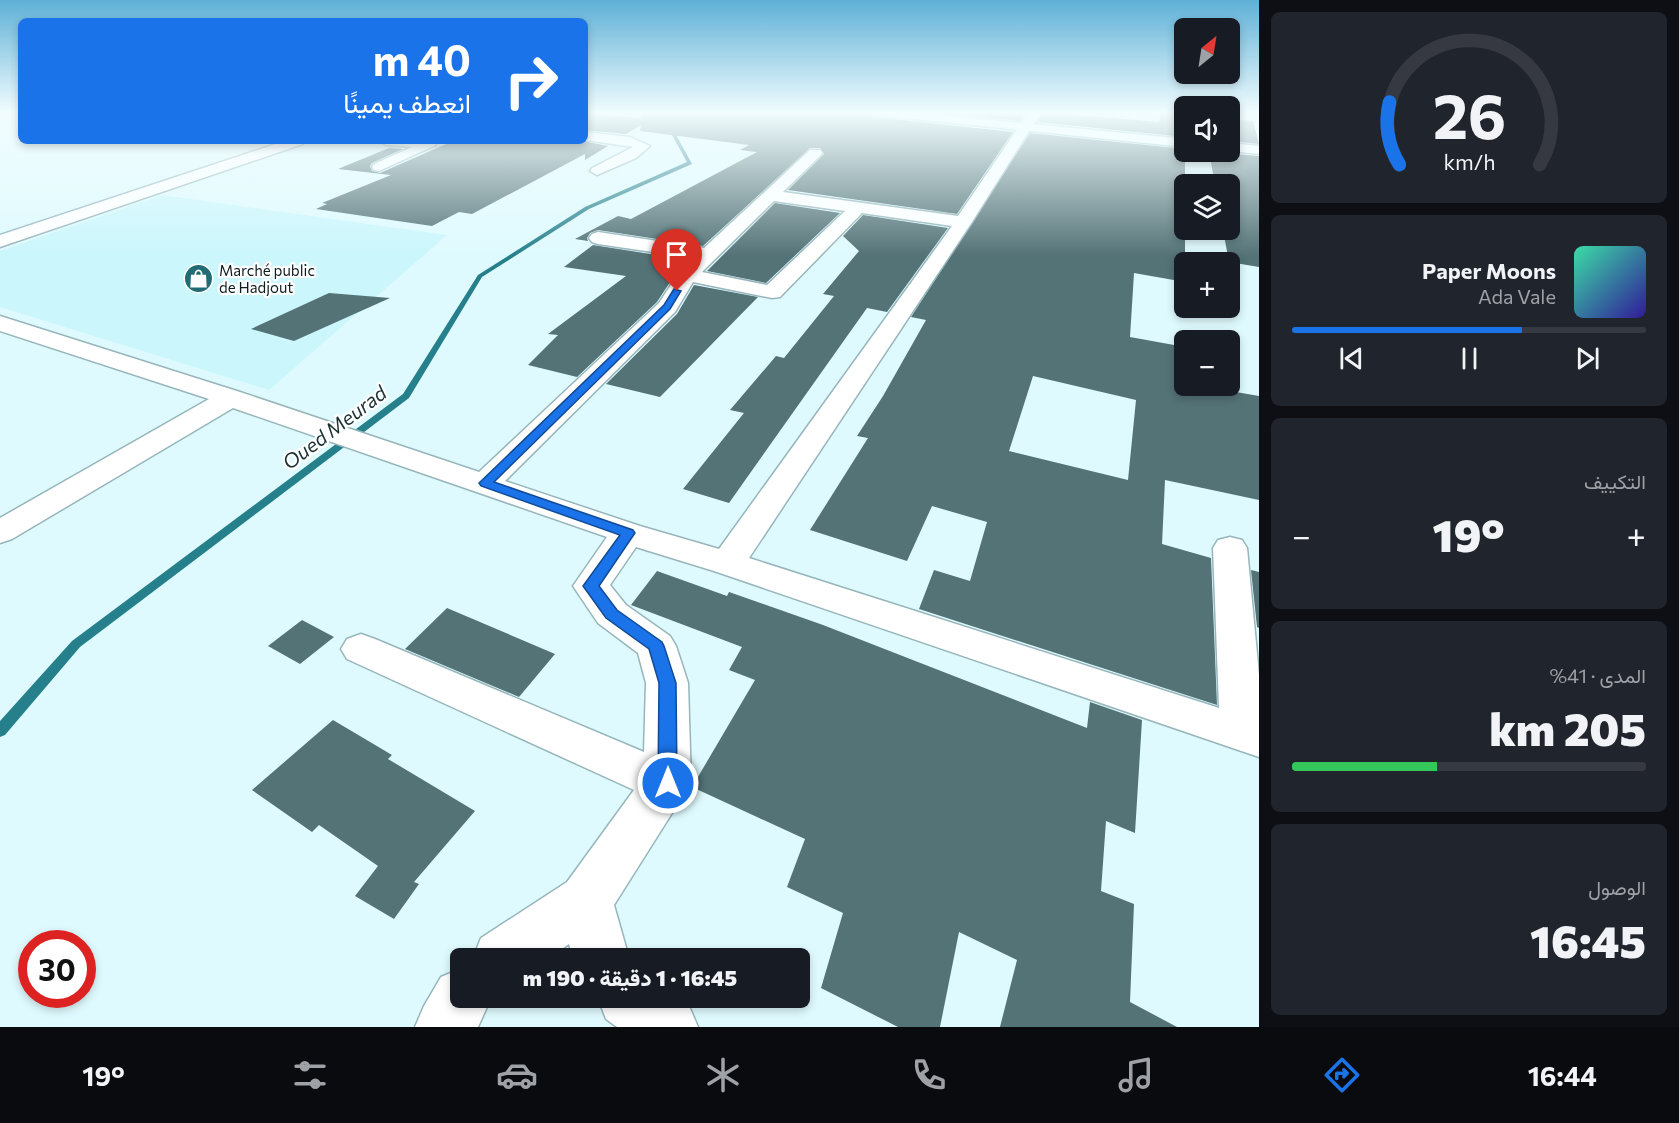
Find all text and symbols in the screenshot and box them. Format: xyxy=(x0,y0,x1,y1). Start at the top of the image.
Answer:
north arrow xyxy=(1174,18,1240,84)
map controls xyxy=(1174,18,1240,396)
text: 40 m xyxy=(373,33,471,85)
icon: right xyxy=(492,42,570,120)
text: 26 xyxy=(1432,76,1506,152)
text: انعطف يمينًا xyxy=(343,86,471,119)
button: sound xyxy=(1174,96,1240,162)
text: km/h xyxy=(1443,148,1495,174)
button: layers xyxy=(1174,174,1240,240)
pin xyxy=(651,229,702,291)
icon: arrive xyxy=(660,238,693,271)
button: + xyxy=(1174,252,1240,318)
text: Paper Moons xyxy=(1422,257,1556,284)
place label: Marché public de Hadjout xyxy=(219,261,315,296)
shop icon: Marché public de Hadjout xyxy=(182,263,214,295)
text: Ada Vale xyxy=(1478,284,1556,308)
button: − xyxy=(1174,330,1240,396)
icon: previous xyxy=(1335,342,1368,375)
icon: pause xyxy=(1453,342,1486,375)
icon: next xyxy=(1571,342,1604,375)
water label: Oued Meurad xyxy=(277,379,392,474)
text: التكييف xyxy=(1584,469,1646,493)
text: 19° xyxy=(1433,506,1505,561)
text: − xyxy=(1292,514,1311,555)
text: + xyxy=(1627,514,1646,555)
text: المدى · 41% xyxy=(1549,663,1646,687)
text: 205 km xyxy=(1489,700,1646,755)
position arrow xyxy=(636,751,700,815)
text: الوصول xyxy=(1588,875,1646,899)
text: 16:45 xyxy=(1530,912,1646,967)
speed limit sign: 30 xyxy=(18,930,96,1008)
text: 16:45 · 1 دقيقة · 190 m xyxy=(523,964,737,991)
icon: filters xyxy=(289,1054,331,1096)
icon: car xyxy=(496,1054,538,1096)
icon: climate xyxy=(702,1054,744,1096)
icon: phone xyxy=(908,1054,950,1096)
icon: music xyxy=(1115,1054,1157,1096)
icon: directions xyxy=(1321,1054,1363,1096)
text: 19° xyxy=(82,1059,125,1092)
text: 16:44 xyxy=(1528,1059,1597,1092)

